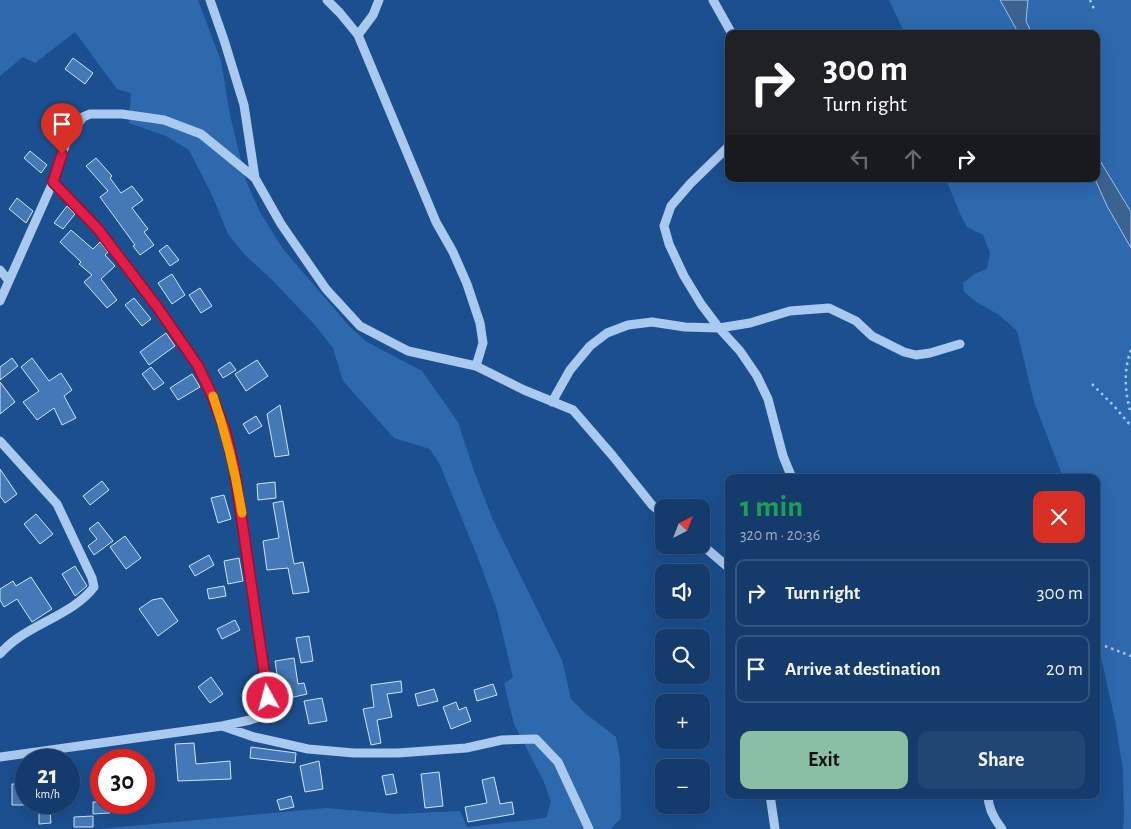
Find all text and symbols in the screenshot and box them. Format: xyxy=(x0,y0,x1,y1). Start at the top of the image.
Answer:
icon: right xyxy=(740,50,805,115)
text: 300 m xyxy=(823,52,908,87)
text: Turn right xyxy=(823,93,907,115)
pin xyxy=(41,103,83,154)
icon: arrive xyxy=(48,110,76,138)
icon: left xyxy=(846,145,874,173)
icon: ahead xyxy=(899,145,927,173)
icon: right xyxy=(952,145,980,173)
button: close xyxy=(1033,491,1085,543)
text: 1 min xyxy=(740,492,803,522)
north arrow xyxy=(655,499,710,554)
map controls xyxy=(655,499,710,814)
text: 320 m · 20:36 xyxy=(740,527,820,543)
button: sound xyxy=(655,564,710,619)
icon: right xyxy=(742,579,770,607)
text: Turn right xyxy=(785,584,860,603)
text: 300 m xyxy=(1037,584,1083,603)
button: search xyxy=(655,629,710,684)
icon: arrive xyxy=(742,655,770,683)
text: Arrive at destination xyxy=(785,660,941,679)
text: 20 m xyxy=(1046,660,1083,679)
position arrow xyxy=(241,671,293,723)
button: + xyxy=(655,694,710,749)
button: Exit xyxy=(740,731,908,789)
button: Share xyxy=(918,731,1085,789)
speed limit sign: 30 xyxy=(90,749,155,814)
button: − xyxy=(655,759,710,814)
text: 21 xyxy=(37,763,58,788)
text: km/h xyxy=(35,788,60,800)

